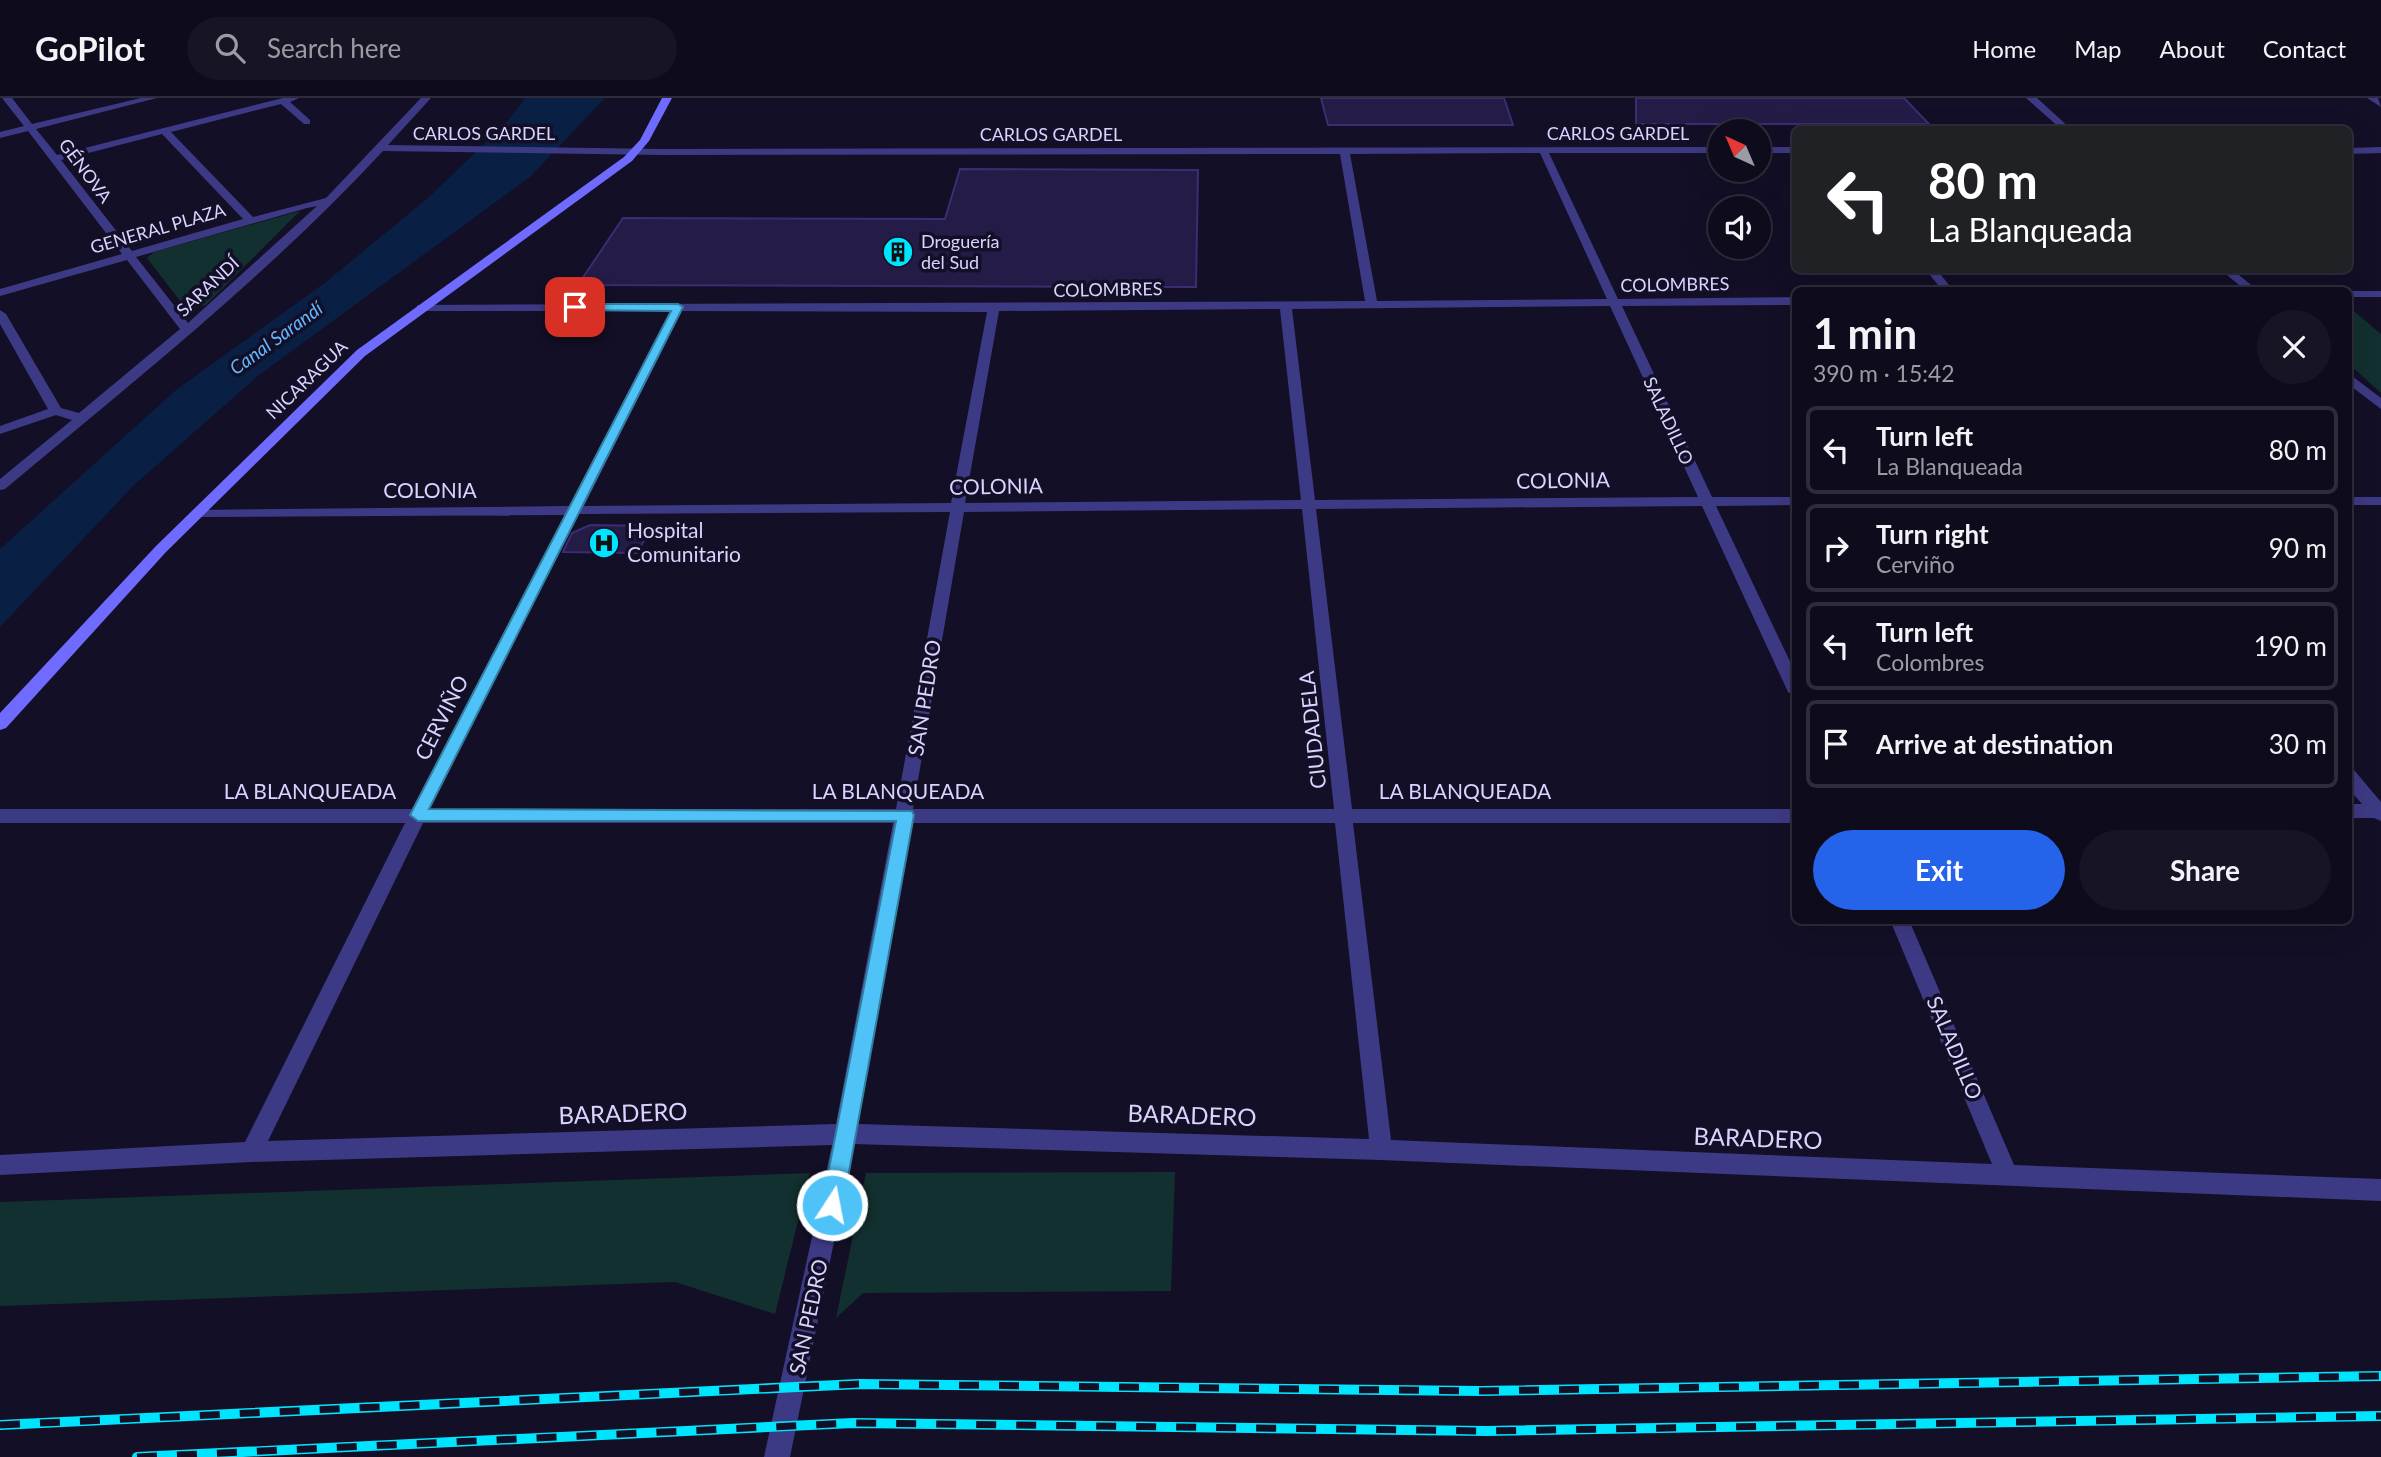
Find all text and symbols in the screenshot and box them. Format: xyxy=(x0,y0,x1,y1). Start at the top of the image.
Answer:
search box xyxy=(187,17,677,80)
text: GoPilot xyxy=(35,28,145,68)
icon: search xyxy=(211,29,249,67)
text: Search here xyxy=(267,32,401,64)
text: Home xyxy=(1972,34,2036,63)
text: Map xyxy=(2074,34,2122,63)
text: About xyxy=(2160,34,2225,63)
text: Contact xyxy=(2263,34,2346,63)
north arrow xyxy=(1708,119,1771,182)
map controls xyxy=(1708,119,1771,259)
street label: CARLOS GARDEL xyxy=(413,122,555,144)
street label: CARLOS GARDEL xyxy=(1547,122,1689,144)
street label: CARLOS GARDEL xyxy=(980,123,1122,145)
street label: GÉNOVA xyxy=(55,134,118,208)
text: 80 m xyxy=(1928,151,2038,209)
icon: left xyxy=(1813,154,1904,245)
button: sound xyxy=(1708,196,1771,259)
street label: GENERAL PLAZA xyxy=(88,198,229,258)
text: La Blanqueada xyxy=(1928,210,2133,249)
place label: Droguería del Sud xyxy=(921,230,1000,273)
building icon: Droguería del Sud xyxy=(881,235,915,269)
street label: SARANDÍ xyxy=(171,251,244,321)
street label: COLOMBRES xyxy=(1620,272,1730,296)
pin xyxy=(545,277,605,337)
street label: COLOMBRES xyxy=(1053,277,1163,301)
icon: arrive xyxy=(556,288,594,326)
water label: Canal Sarandí xyxy=(225,295,328,379)
text: 1 min xyxy=(1813,308,1917,358)
button: close xyxy=(2257,310,2331,384)
street label: NICARAGUA xyxy=(261,335,352,423)
text: 390 m · 15:42 xyxy=(1813,359,1955,387)
street label: SALADILLO xyxy=(1639,373,1699,468)
text: Turn left xyxy=(1876,420,1973,452)
icon: left xyxy=(1817,431,1855,469)
text: 80 m xyxy=(2269,434,2327,466)
text: La Blanqueada xyxy=(1876,452,2023,480)
street label: COLONIA xyxy=(1516,466,1611,493)
street label: COLONIA xyxy=(949,472,1044,499)
street label: COLONIA xyxy=(383,477,478,502)
place label: Hospital Comunitario xyxy=(627,517,741,566)
text: Turn right xyxy=(1876,518,1989,550)
hospital icon: Hospital Comunitario xyxy=(587,526,621,560)
icon: right xyxy=(1817,529,1855,567)
text: 90 m xyxy=(2269,532,2327,564)
text: Cerviño xyxy=(1876,550,1955,578)
text: Turn left xyxy=(1876,616,1973,648)
icon: left xyxy=(1817,627,1855,665)
text: 190 m xyxy=(2254,630,2327,662)
street label: SAN PEDRO xyxy=(902,638,945,758)
text: Colombres xyxy=(1876,648,1984,676)
street label: CIUDADELA xyxy=(1293,669,1330,790)
street label: CERVIÑO xyxy=(409,671,473,764)
icon: arrive xyxy=(1817,725,1855,763)
text: Arrive at destination xyxy=(1876,728,2113,760)
text: 30 m xyxy=(2269,728,2327,760)
street label: LA BLANQUEADA xyxy=(224,778,397,803)
street label: LA BLANQUEADA xyxy=(812,778,985,803)
street label: LA BLANQUEADA xyxy=(1379,778,1552,803)
button: Exit xyxy=(1813,830,2065,910)
button: Share xyxy=(2079,830,2331,910)
street label: SALADILLO xyxy=(1922,992,1988,1103)
street label: BARADERO xyxy=(558,1096,688,1129)
street label: BARADERO xyxy=(1127,1098,1257,1131)
street label: BARADERO xyxy=(1693,1121,1823,1154)
position arrow xyxy=(795,1168,869,1242)
street label: SAN PEDRO xyxy=(783,1257,832,1377)

